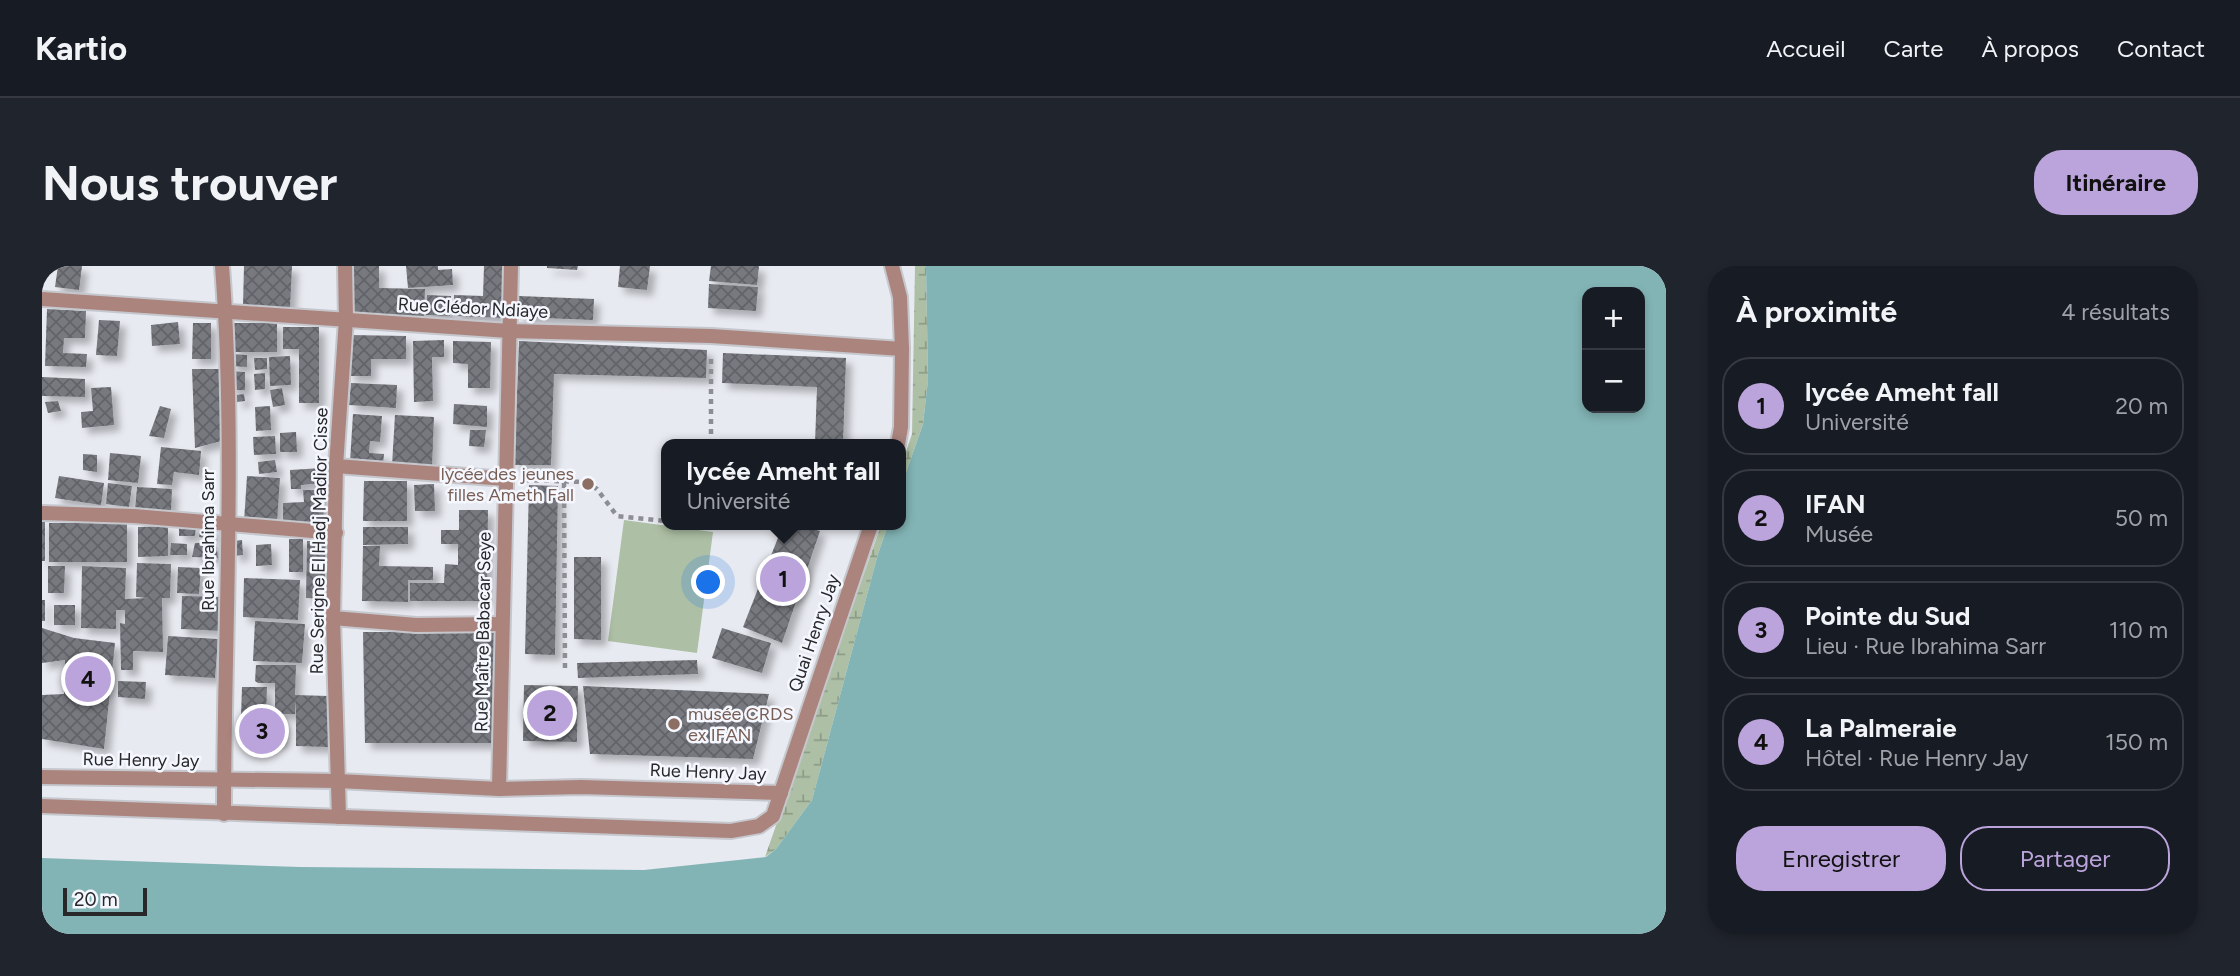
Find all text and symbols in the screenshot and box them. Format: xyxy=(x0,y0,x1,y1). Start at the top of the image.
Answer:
text: Kartio xyxy=(35,29,127,68)
text: Accueil xyxy=(1766,34,1846,63)
text: Carte xyxy=(1884,34,1943,63)
text: À propos xyxy=(1981,34,2079,63)
text: Contact xyxy=(2117,34,2205,63)
button: Itinéraire xyxy=(2034,150,2198,215)
text: Nous trouver xyxy=(42,153,337,212)
map controls xyxy=(1582,287,1645,413)
button: + xyxy=(1582,287,1645,350)
street label: Rue Clédor Ndiaye xyxy=(397,293,549,323)
text: À proximité xyxy=(1736,293,1897,330)
text: 4 résultats xyxy=(2061,298,2170,326)
button: − xyxy=(1582,350,1645,413)
text: lycée Ameht fall xyxy=(1805,376,1999,408)
text: 1 xyxy=(1756,392,1766,420)
text: 20 m xyxy=(2115,392,2168,420)
street label: Rue Serigne El Hadj Madior Cisse xyxy=(306,407,332,675)
text: Université xyxy=(1805,408,1909,436)
popup xyxy=(661,439,906,530)
text: lycée Ameht fall xyxy=(687,455,880,487)
place label: lycée des jeunes filles Ameth Fall xyxy=(441,463,574,506)
street label: Rue Ibrahima Sarr xyxy=(197,469,219,611)
marker: lycée des jeunes filles Ameth Fall xyxy=(580,476,596,492)
text: Université xyxy=(687,487,790,515)
text: IFAN xyxy=(1805,488,1866,520)
text: 2 xyxy=(1754,504,1768,532)
text: 50 m xyxy=(2115,504,2168,532)
text: Musée xyxy=(1805,520,1873,548)
street label: Rue Maître Babacar Seye xyxy=(470,531,496,732)
pin: 1 xyxy=(760,553,806,605)
your location xyxy=(691,565,725,599)
street label: Quai Henry Jay xyxy=(784,571,845,695)
text: Pointe du Sud xyxy=(1805,600,1970,632)
text: 3 xyxy=(1755,616,1767,644)
text: 110 m xyxy=(2109,616,2168,644)
text: Lieu · Rue Ibrahima Sarr xyxy=(1805,632,2046,660)
pin: 4 xyxy=(65,653,111,705)
pin: 2 xyxy=(527,687,573,739)
place label: musée CRDS ex IFAN xyxy=(688,703,794,746)
pin: 3 xyxy=(239,705,285,757)
text: La Palmeraie xyxy=(1805,712,1957,744)
marker: musée CRDS ex IFAN xyxy=(666,716,682,732)
text: 4 xyxy=(1754,728,1768,756)
text: 150 m xyxy=(2105,728,2168,756)
text: Hôtel · Rue Henry Jay xyxy=(1805,744,2028,772)
street label: Rue Henry Jay xyxy=(82,748,200,772)
street label: Rue Henry Jay xyxy=(649,759,767,785)
button: Enregistrer xyxy=(1736,826,1946,891)
button: Partager xyxy=(1960,826,2170,891)
scale bar xyxy=(63,885,147,917)
text: 20 m xyxy=(74,888,118,911)

